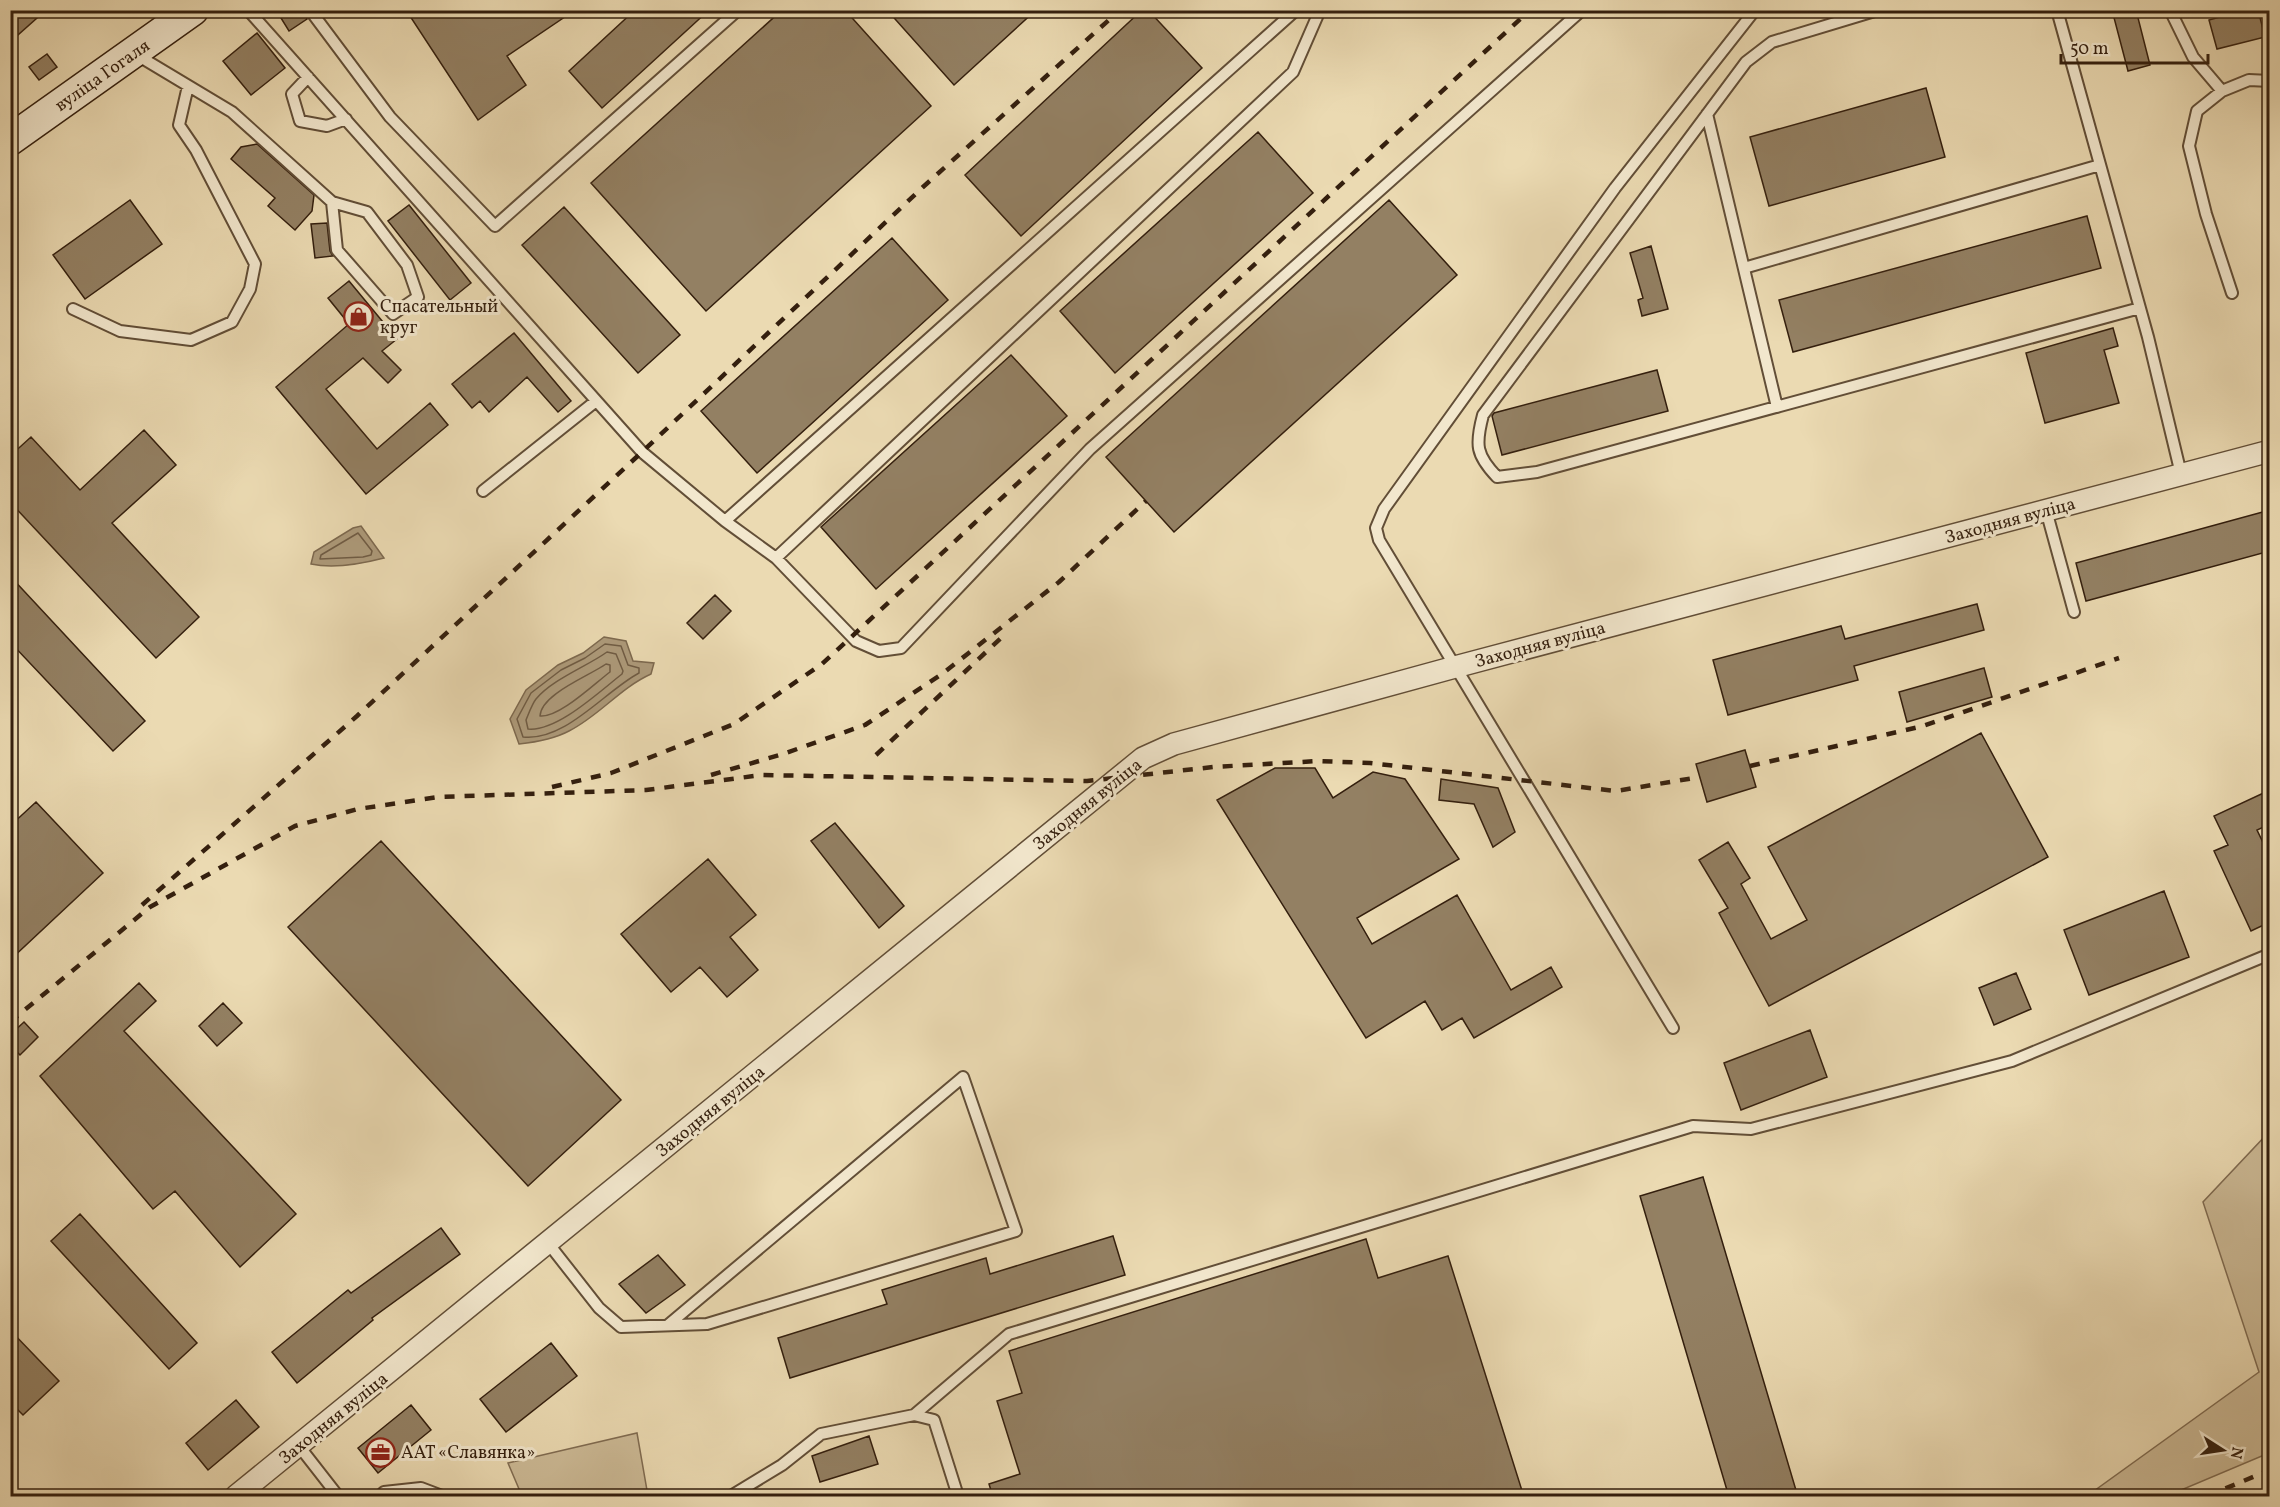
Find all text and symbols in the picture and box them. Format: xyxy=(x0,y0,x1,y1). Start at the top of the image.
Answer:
scale bar xyxy=(2061,27,2208,65)
street label: вуліца Гогаля xyxy=(50,34,156,118)
text: 50 m xyxy=(2070,37,2109,62)
place label: Спасательный круг xyxy=(380,295,498,341)
shop icon: Спасательный круг xyxy=(343,300,375,332)
street label: Заходняя вуліца xyxy=(1942,492,2078,551)
street label: Заходняя вуліца xyxy=(1472,616,1608,675)
street label: Заходняя вуліца xyxy=(1028,753,1148,857)
street label: Заходняя вуліца xyxy=(651,1060,771,1164)
street label: Заходняя вуліца xyxy=(274,1367,394,1471)
north arrow xyxy=(2193,1420,2253,1480)
office icon: ААТ «Славянка» xyxy=(364,1436,396,1468)
place label: ААТ «Славянка» xyxy=(401,1441,535,1466)
text: N xyxy=(2224,1445,2248,1461)

